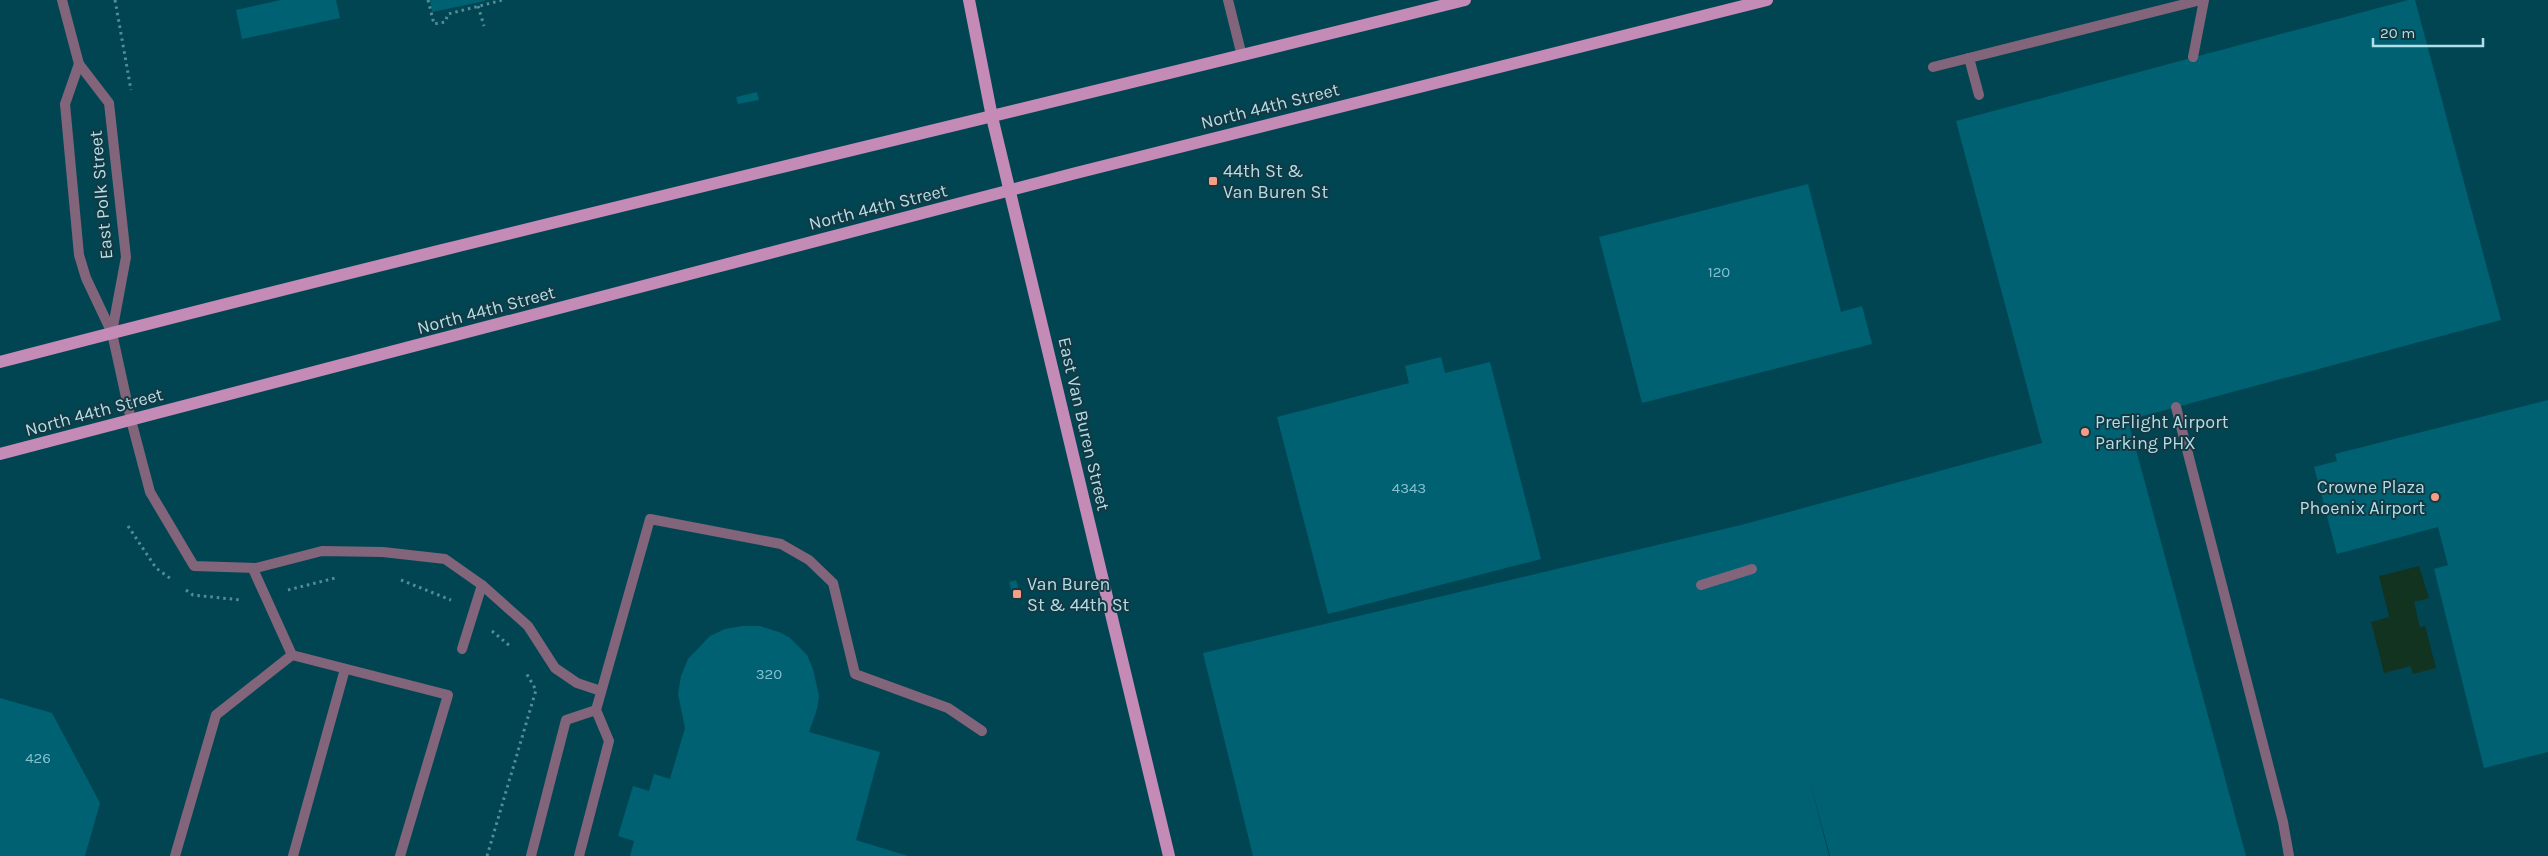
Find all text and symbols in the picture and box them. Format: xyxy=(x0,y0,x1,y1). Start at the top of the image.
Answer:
scale bar xyxy=(2373,15,2483,47)
text: 20 m xyxy=(2380,24,2415,42)
street label: North 44th Street xyxy=(1198,78,1342,134)
street label: East Polk Street xyxy=(84,129,118,260)
place label: 44th St & Van Buren St xyxy=(1223,160,1328,203)
marker: 44th St & Van Buren St xyxy=(1207,175,1219,187)
street label: North 44th Street xyxy=(806,179,950,235)
house number: 120 xyxy=(1708,263,1730,281)
street label: North 44th Street xyxy=(415,281,558,339)
street label: East Van Buren Street xyxy=(1053,335,1115,513)
street label: North 44th Street xyxy=(23,383,166,441)
place label: PreFlight Airport Parking PHX xyxy=(2095,411,2229,454)
marker: PreFlight Airport Parking PHX xyxy=(2079,426,2091,438)
place label: Crowne Plaza Phoenix Airport xyxy=(2300,476,2425,519)
house number: 4343 xyxy=(1392,479,1426,497)
marker: Crowne Plaza Phoenix Airport xyxy=(2429,491,2441,503)
place label: Van Buren St & 44th St xyxy=(1027,573,1130,616)
marker: Van Buren St & 44th St xyxy=(1011,588,1023,600)
house number: 320 xyxy=(756,665,782,683)
house number: 426 xyxy=(25,749,51,767)

